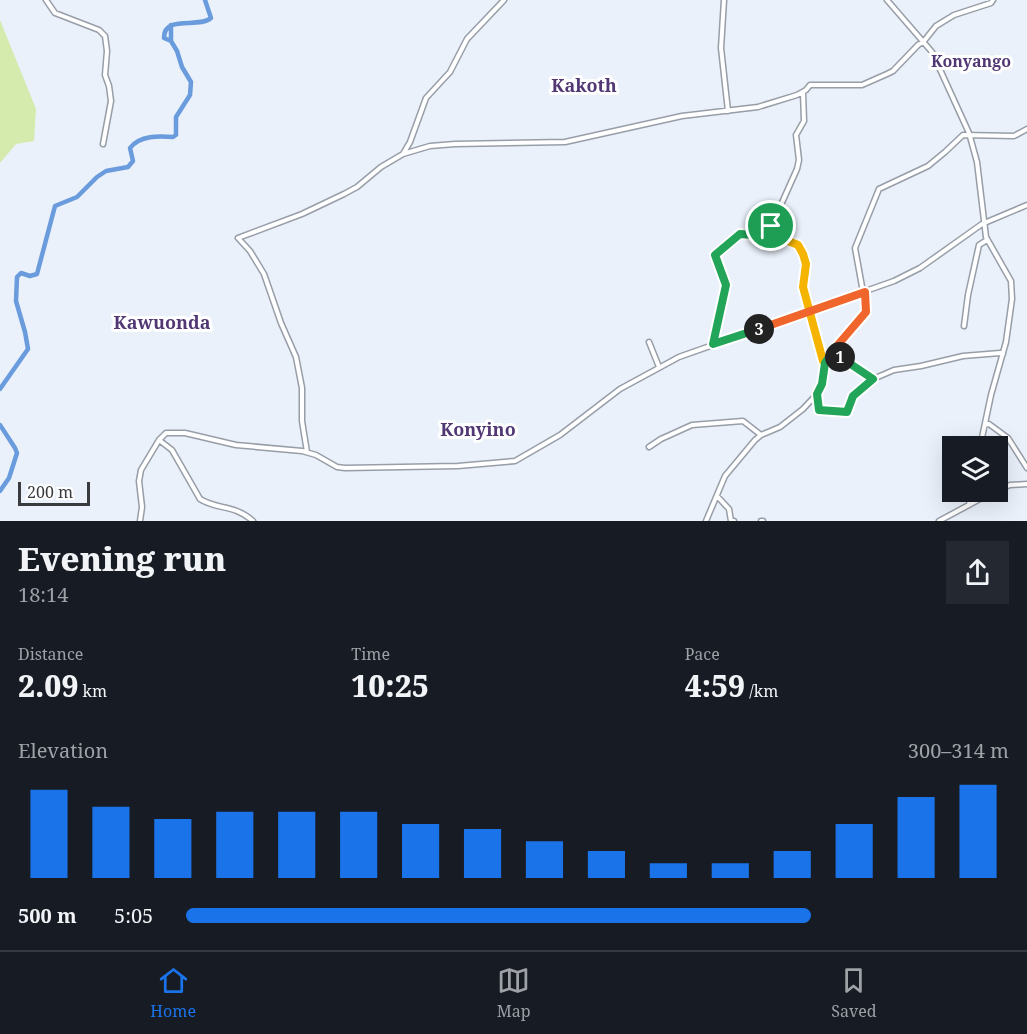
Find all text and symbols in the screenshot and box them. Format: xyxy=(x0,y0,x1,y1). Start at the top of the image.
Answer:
district label: Konyango xyxy=(931,50,1011,72)
district label: Kakoth xyxy=(551,73,617,97)
pin xyxy=(745,200,796,251)
icon: arrive xyxy=(754,209,787,242)
district label: Kawuonda xyxy=(114,310,211,334)
pin: 3 xyxy=(744,314,774,344)
text: 3 xyxy=(754,318,764,340)
pin: 1 xyxy=(825,342,855,372)
text: 1 xyxy=(835,346,845,368)
district label: Konyino xyxy=(440,417,516,441)
map controls xyxy=(942,436,1008,502)
button: layers xyxy=(942,436,1008,502)
scale bar xyxy=(18,479,90,507)
text: 200 m xyxy=(27,481,73,503)
text: Evening run xyxy=(18,536,226,581)
button: share xyxy=(946,541,1009,604)
text: 18:14 xyxy=(18,581,68,608)
text: Distance xyxy=(18,643,83,665)
text: Time xyxy=(351,643,390,665)
text: Pace xyxy=(685,643,720,665)
text: 2.09 xyxy=(18,665,78,706)
text: 10:25 xyxy=(351,665,429,706)
text: 4:59 xyxy=(685,665,745,706)
text: km xyxy=(78,680,107,702)
text: /km xyxy=(745,680,778,702)
text: Elevation xyxy=(18,737,108,764)
text: 300–314 m xyxy=(908,737,1009,764)
text: 500 m xyxy=(18,902,77,929)
text: 5:05 xyxy=(114,902,153,929)
tab: Home xyxy=(150,964,196,1022)
tab: Map xyxy=(497,964,531,1022)
tab: Saved xyxy=(831,964,877,1022)

